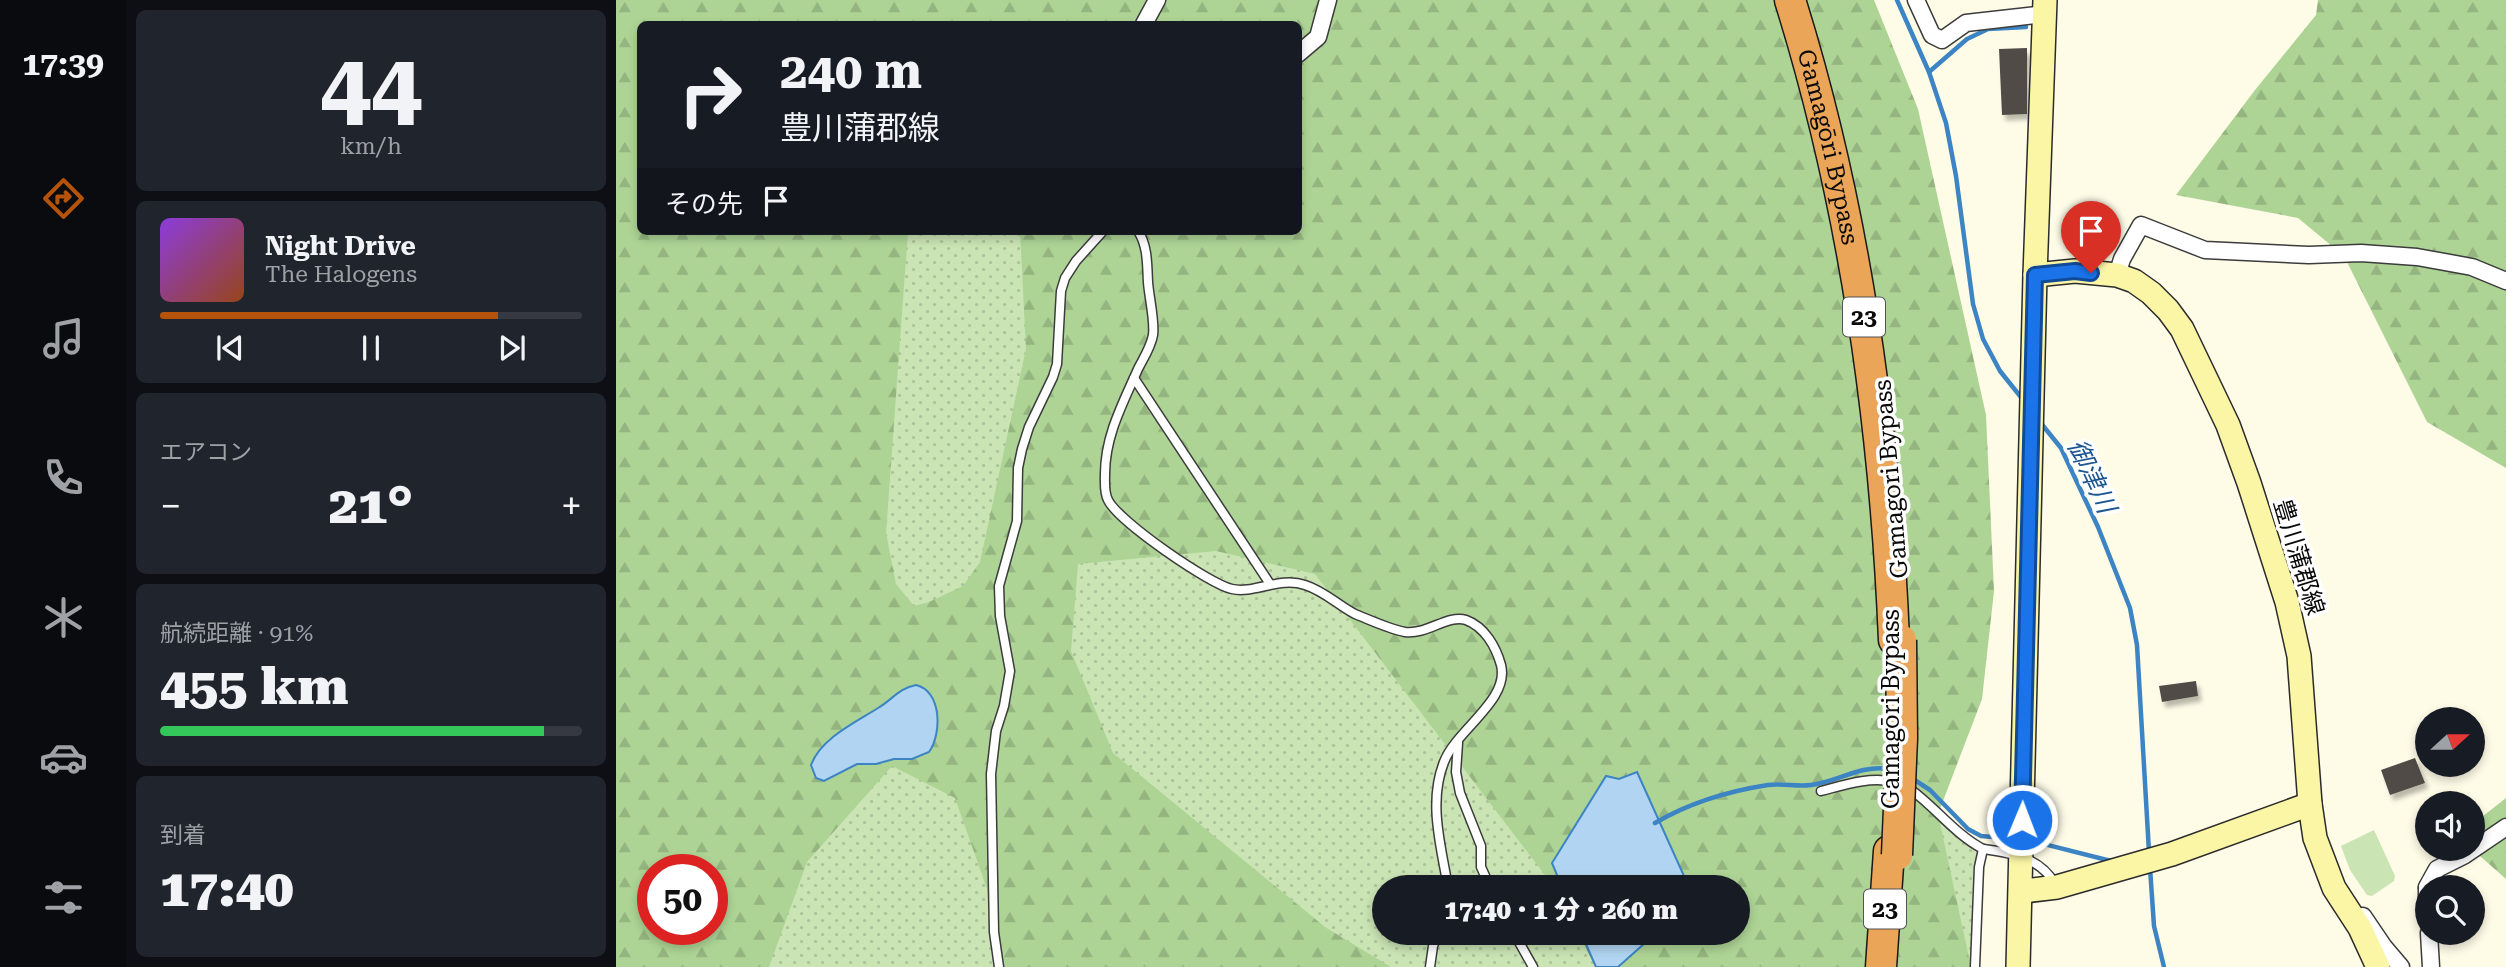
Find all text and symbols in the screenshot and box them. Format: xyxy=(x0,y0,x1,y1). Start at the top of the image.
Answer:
text: 44 xyxy=(320,34,422,140)
text: 240 m xyxy=(780,43,922,100)
text: 17:39 xyxy=(22,45,104,83)
street label: Gamagōri Bypass xyxy=(1791,46,1864,247)
icon: right xyxy=(665,49,756,140)
text: 豊川蒲郡線 xyxy=(780,109,940,147)
text: km/h xyxy=(340,133,402,160)
icon: directions xyxy=(39,174,88,223)
icon: arrive xyxy=(757,182,795,220)
text: その先 xyxy=(665,189,743,219)
pin xyxy=(2061,201,2121,273)
icon: arrive xyxy=(2072,212,2110,250)
text: Night Drive xyxy=(265,231,416,261)
text: The Halogens xyxy=(265,261,417,288)
road number: 23 xyxy=(1843,298,1885,336)
icon: music xyxy=(39,314,88,363)
icon: previous xyxy=(211,329,249,367)
icon: pause xyxy=(352,329,390,367)
icon: next xyxy=(493,329,531,367)
street label: Gamagori Bypass xyxy=(1868,378,1914,580)
water label: 御津川 xyxy=(2062,434,2123,520)
text: エアコン xyxy=(160,439,252,466)
icon: phone xyxy=(39,453,88,502)
text: 21° xyxy=(329,475,413,536)
text: − xyxy=(160,484,181,528)
text: + xyxy=(561,484,582,528)
street label: 豊川蒲郡線 xyxy=(2268,496,2330,618)
icon: climate xyxy=(39,593,88,642)
street label: Gamagōri Bypass xyxy=(1877,609,1905,809)
text: 航続距離 · 91% xyxy=(160,620,313,647)
text: 455 km xyxy=(160,656,348,717)
north arrow xyxy=(2415,707,2485,777)
map controls xyxy=(2415,707,2485,945)
icon: car xyxy=(39,733,88,782)
position arrow xyxy=(1985,783,2059,857)
button: sound xyxy=(2415,791,2485,861)
text: 到着 xyxy=(160,822,206,849)
speed limit sign: 50 xyxy=(637,854,728,945)
text: 17:40 xyxy=(160,858,294,919)
icon: filters xyxy=(39,873,88,922)
button: search xyxy=(2415,875,2485,945)
road number: 23 xyxy=(1864,890,1906,928)
text: 17:40 · 1 分 · 260 m xyxy=(1444,895,1678,925)

